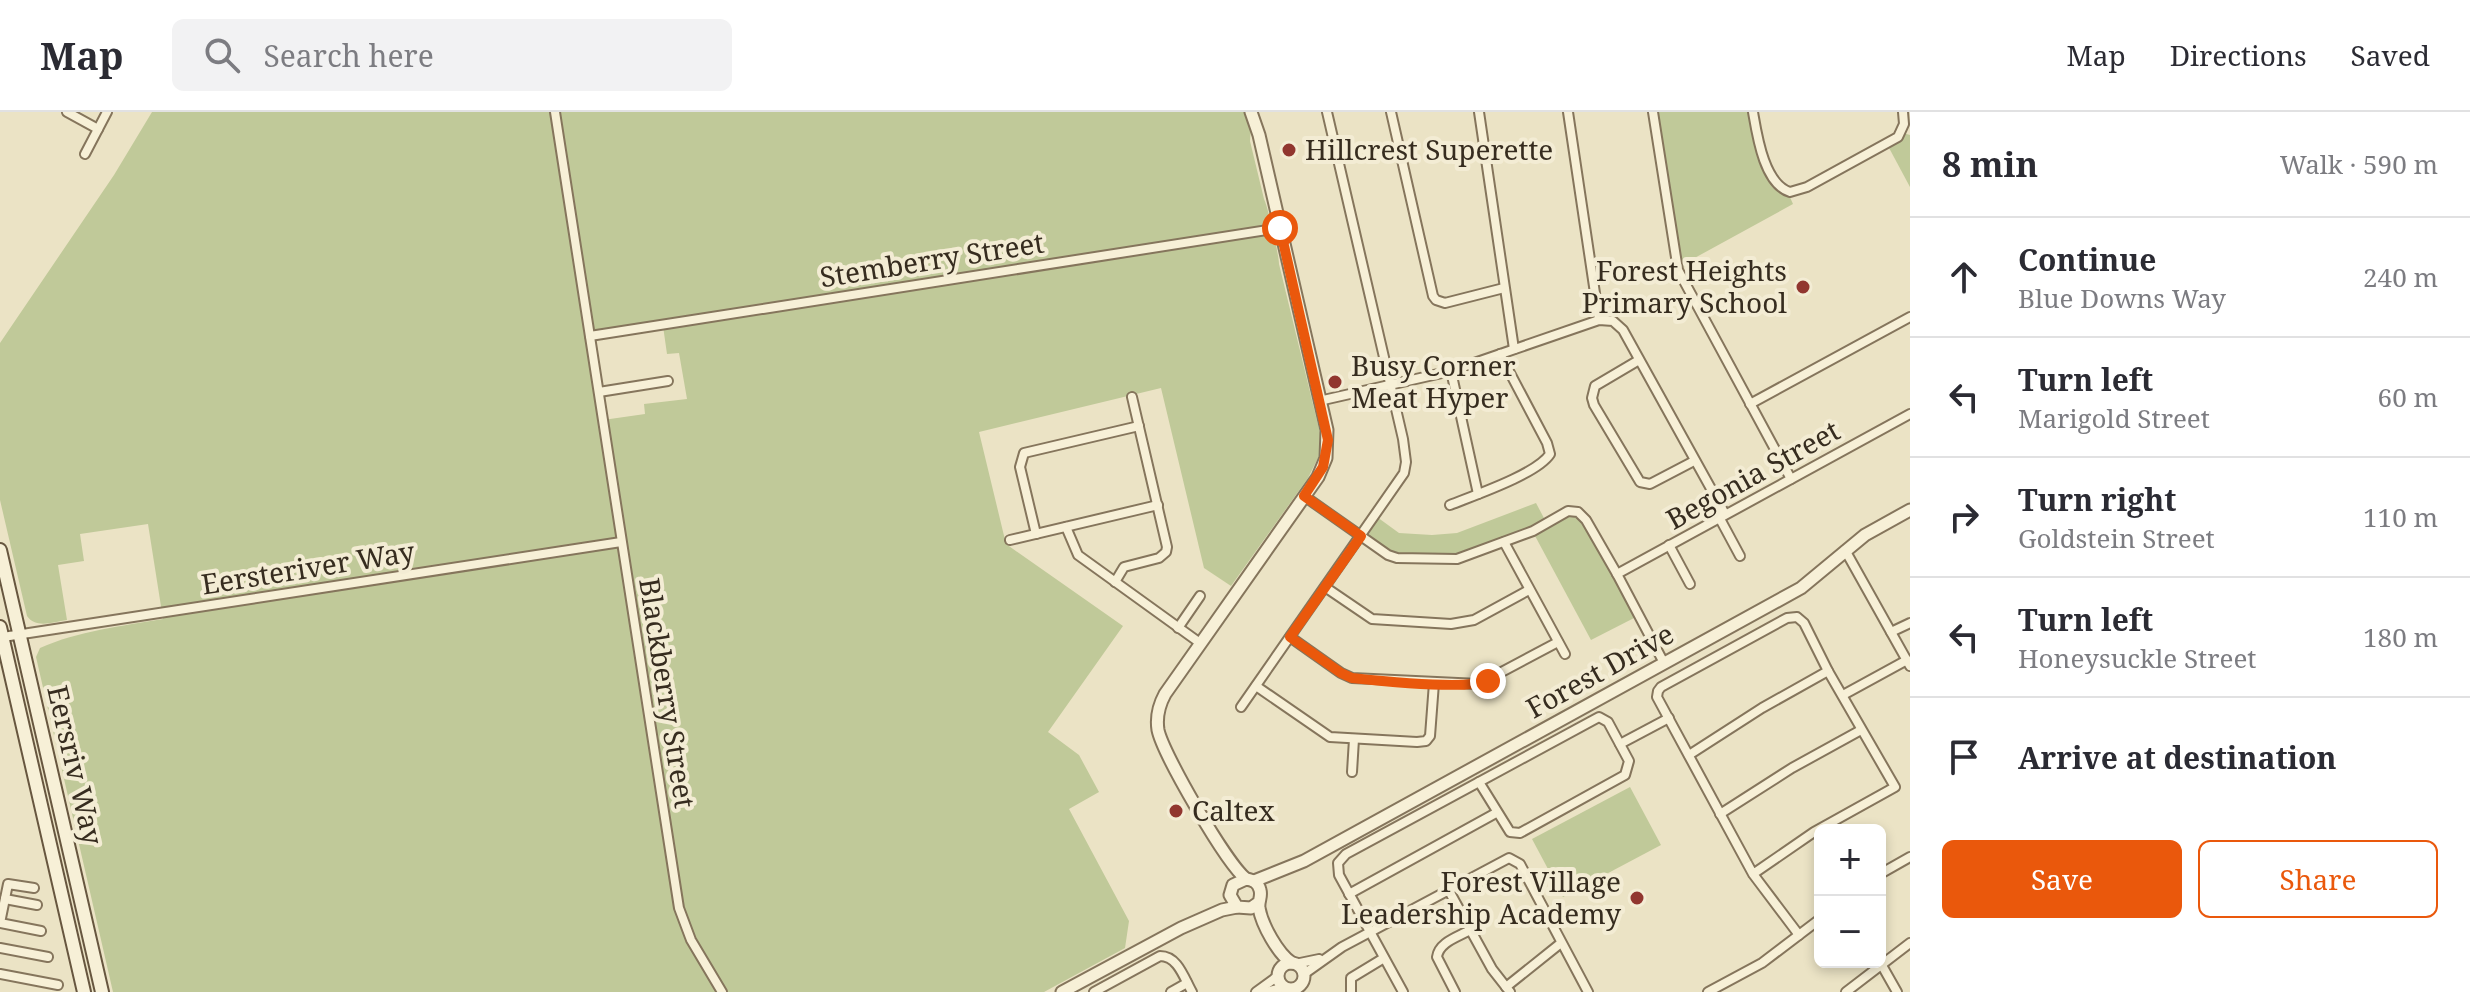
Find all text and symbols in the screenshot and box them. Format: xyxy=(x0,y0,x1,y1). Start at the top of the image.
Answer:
search box xyxy=(172,19,732,91)
text: Map xyxy=(40,29,124,81)
icon: search xyxy=(200,33,244,77)
text: Search here xyxy=(264,35,434,76)
text: Map xyxy=(2066,36,2126,74)
text: Directions xyxy=(2170,36,2307,74)
text: Saved xyxy=(2351,36,2430,74)
place label: Hillcrest Superette xyxy=(1305,130,1553,168)
marker: Hillcrest Superette xyxy=(1280,141,1298,159)
text: 8 min xyxy=(1942,141,2038,187)
text: Walk · 590 m xyxy=(2280,146,2438,182)
route start xyxy=(1262,210,1298,246)
street label: Stemberry Street xyxy=(817,223,1047,295)
text: Continue xyxy=(2018,239,2156,280)
place label: Forest Heights Primary School xyxy=(1582,251,1787,321)
icon: ahead xyxy=(1942,255,1986,299)
text: 240 m xyxy=(2363,259,2438,295)
marker: Forest Heights Primary School xyxy=(1794,278,1812,296)
text: Blue Downs Way xyxy=(2018,280,2226,316)
place label: Busy Corner Meat Hyper xyxy=(1351,346,1516,416)
text: Turn left xyxy=(2018,359,2153,400)
marker: Busy Corner Meat Hyper xyxy=(1326,373,1344,391)
icon: left xyxy=(1942,375,1986,419)
text: 60 m xyxy=(2378,379,2438,415)
text: Marigold Street xyxy=(2018,400,2210,436)
street label: Begonia Street xyxy=(1659,411,1846,537)
text: Turn right xyxy=(2018,479,2176,520)
icon: right xyxy=(1942,495,1986,539)
text: 110 m xyxy=(2363,499,2438,535)
text: Goldstein Street xyxy=(2018,520,2215,556)
street label: Eersteriver Way xyxy=(199,531,417,603)
street label: Blackberry Street xyxy=(631,575,705,811)
text: Turn left xyxy=(2018,599,2153,640)
street label: Forest Drive xyxy=(1519,614,1680,726)
icon: left xyxy=(1942,615,1986,659)
text: 180 m xyxy=(2363,619,2438,655)
text: Honeysuckle Street xyxy=(2018,640,2256,676)
route end xyxy=(1470,663,1506,699)
street label: Eersriv Way xyxy=(39,681,113,848)
icon: arrive xyxy=(1942,735,1986,779)
text: Arrive at destination xyxy=(2018,737,2337,778)
place label: Caltex xyxy=(1192,791,1275,829)
marker: Caltex xyxy=(1167,802,1185,820)
map controls xyxy=(1814,824,1886,968)
button: + xyxy=(1814,824,1886,896)
button: Save xyxy=(1942,840,2182,918)
button: Share xyxy=(2198,840,2438,918)
place label: Forest Village Leadership Academy xyxy=(1341,862,1621,932)
marker: Forest Village Leadership Academy xyxy=(1628,889,1646,907)
button: − xyxy=(1814,896,1886,968)

